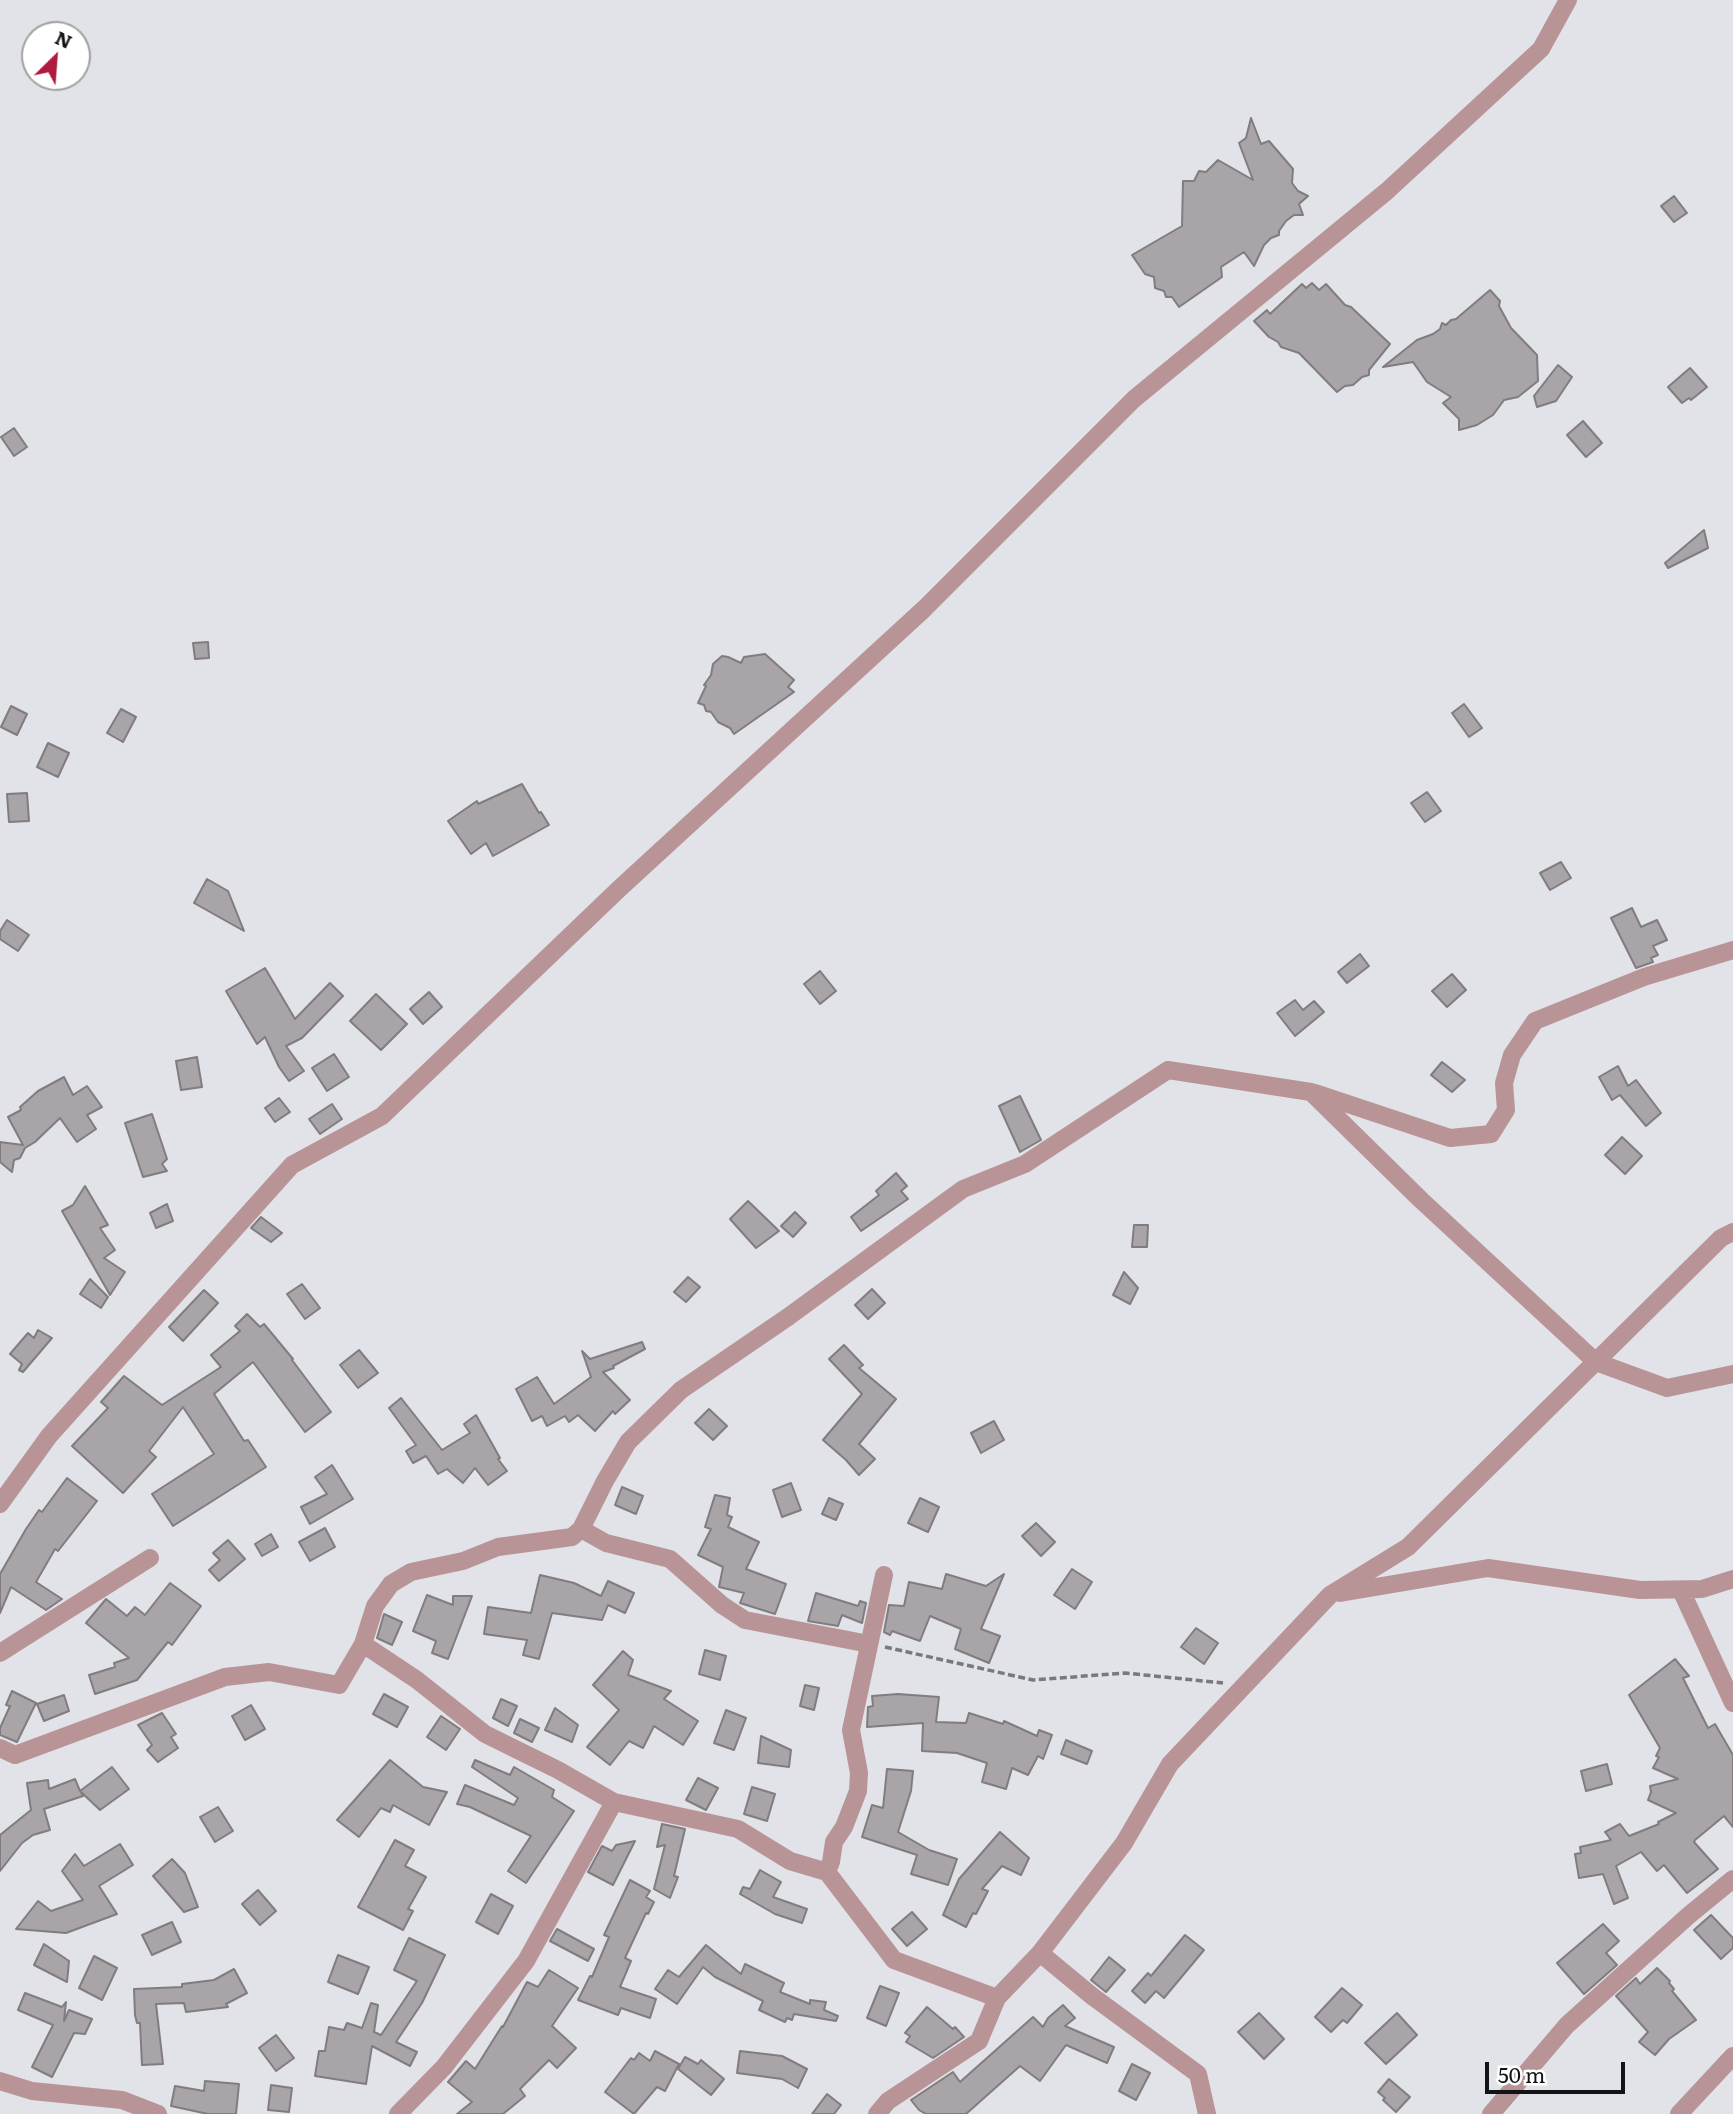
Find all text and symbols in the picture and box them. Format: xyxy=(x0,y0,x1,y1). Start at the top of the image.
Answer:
north arrow xyxy=(21,21,91,91)
text: N xyxy=(51,23,77,55)
scale bar xyxy=(1488,2048,1628,2092)
text: 50 m xyxy=(1498,2058,1545,2089)

